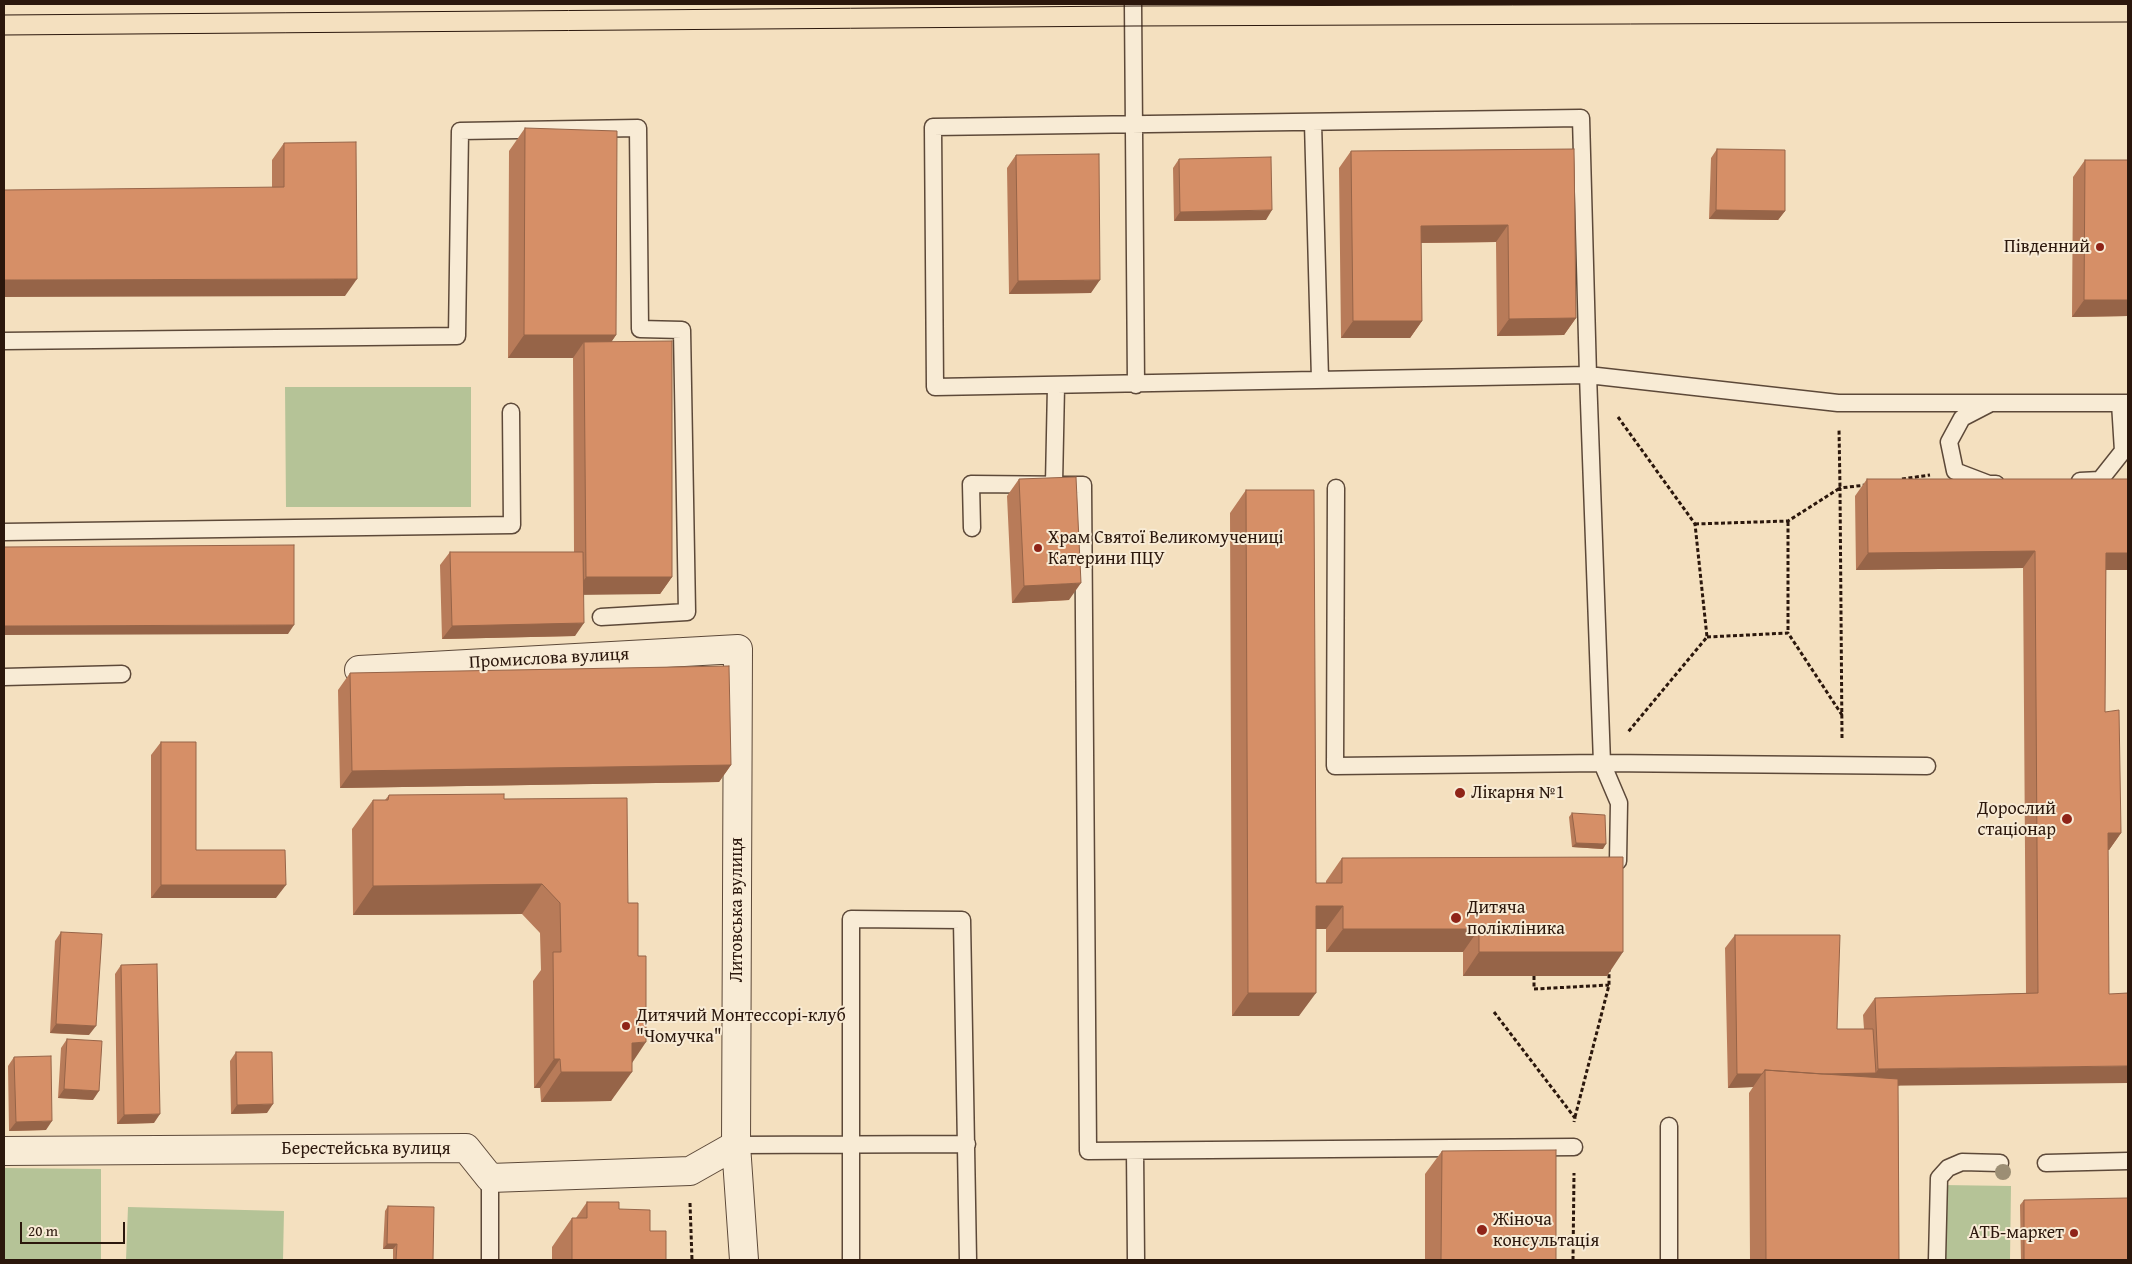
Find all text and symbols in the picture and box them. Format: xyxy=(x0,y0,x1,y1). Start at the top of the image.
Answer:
place label: Південний xyxy=(2004,236,2090,258)
marker: Південний xyxy=(2094,241,2106,253)
place label: Храм Святої Великомучениці Катерини ПЦУ xyxy=(1048,527,1284,570)
marker: Храм Святої Великомучениці Катерини ПЦУ xyxy=(1032,542,1044,554)
street label: Промислова вулиця xyxy=(468,644,630,674)
place label: Лікарня №1 xyxy=(1471,782,1564,804)
marker: Лікарня №1 xyxy=(1453,786,1467,800)
place label: Дорослий стаціонар xyxy=(1977,798,2056,841)
marker: Дорослий стаціонар xyxy=(2060,812,2074,826)
street label: Литовська вулиця xyxy=(726,837,748,983)
place label: Дитяча полікліника xyxy=(1467,897,1565,940)
marker: Дитяча полікліника xyxy=(1449,911,1463,925)
place label: Дитячий Монтессорі-клуб "Чомучка" xyxy=(636,1005,846,1048)
marker: Дитячий Монтессорі-клуб "Чомучка" xyxy=(620,1020,632,1032)
street label: Берестейська вулиця xyxy=(282,1138,450,1160)
place label: Жіноча консультація xyxy=(1493,1209,1599,1252)
scale bar xyxy=(22,1212,128,1244)
text: 20 m xyxy=(28,1220,58,1241)
place label: АТБ-маркет xyxy=(1969,1222,2064,1244)
marker: Жіноча консультація xyxy=(1475,1223,1489,1237)
marker: АТБ-маркет xyxy=(2068,1227,2080,1239)

